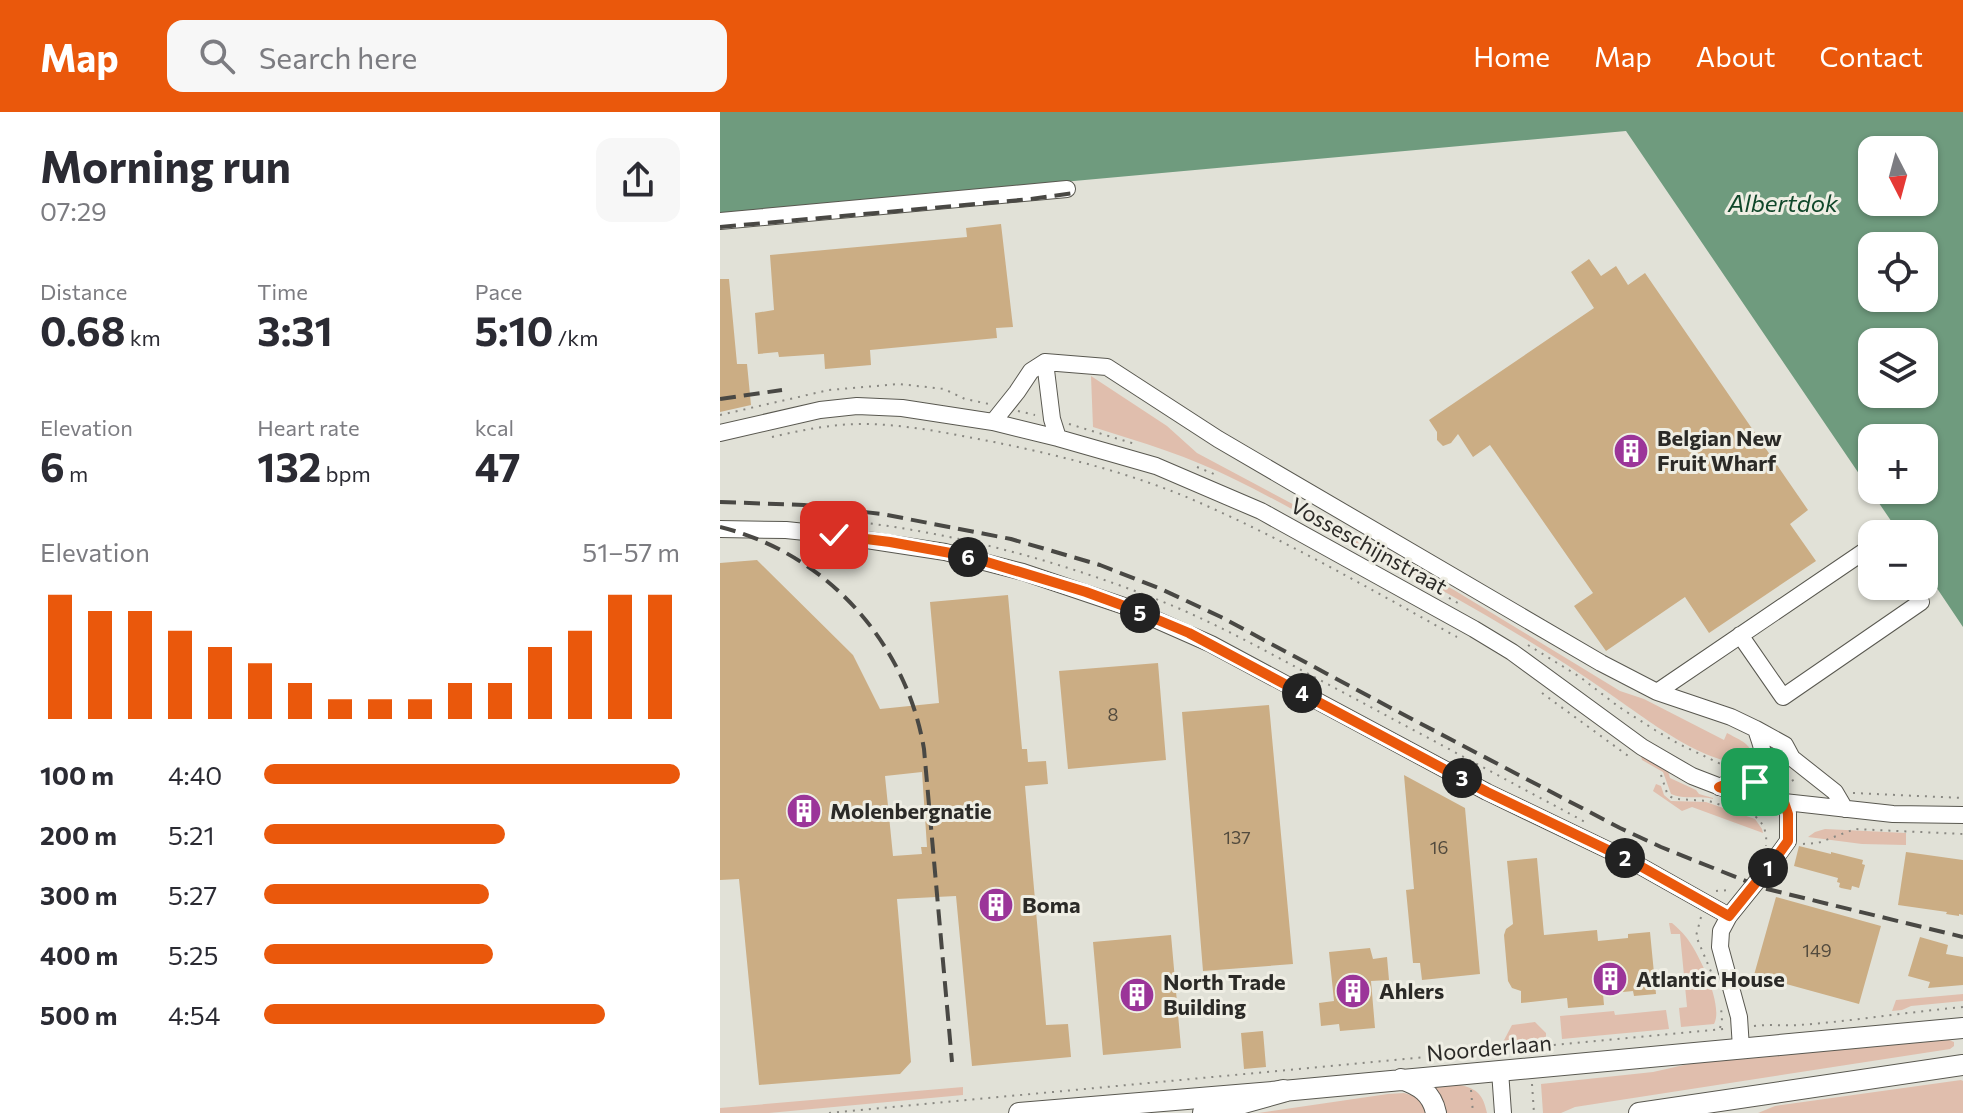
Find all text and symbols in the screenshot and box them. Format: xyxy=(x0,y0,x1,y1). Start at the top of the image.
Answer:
search box xyxy=(167,20,727,92)
text: Map xyxy=(40,33,119,80)
icon: search xyxy=(195,34,239,78)
text: Search here xyxy=(259,38,417,75)
text: Home xyxy=(1473,39,1550,73)
text: Map xyxy=(1594,39,1652,73)
text: About xyxy=(1696,39,1776,73)
text: Contact xyxy=(1820,39,1923,73)
north arrow xyxy=(1858,136,1938,216)
map controls xyxy=(1858,136,1938,600)
text: Morning run xyxy=(40,138,291,192)
button: share xyxy=(596,138,680,222)
water label: Albertdok xyxy=(1727,188,1839,217)
text: 07:29 xyxy=(40,195,107,226)
button: locate xyxy=(1858,232,1938,312)
text: Distance xyxy=(40,278,127,305)
text: Time xyxy=(257,278,308,305)
text: Pace xyxy=(475,278,522,305)
text: 0.68 xyxy=(40,305,125,354)
text: 3:31 xyxy=(257,305,333,354)
text: 5:10 xyxy=(475,305,553,354)
text: km xyxy=(125,324,161,351)
text: /km xyxy=(553,324,598,351)
button: layers xyxy=(1858,328,1938,408)
text: Elevation xyxy=(40,414,133,441)
text: Heart rate xyxy=(257,414,360,441)
text: kcal xyxy=(475,414,514,441)
place label: Belgian New Fruit Wharf xyxy=(1657,424,1782,476)
button: + xyxy=(1858,424,1938,504)
building icon: Belgian New Fruit Wharf xyxy=(1612,432,1650,470)
text: 6 xyxy=(40,441,65,490)
text: 132 xyxy=(257,441,321,490)
text: 47 xyxy=(475,441,520,490)
text: m xyxy=(65,460,88,487)
text: bpm xyxy=(321,460,371,487)
street label: Vosseschijnstraat xyxy=(1286,491,1452,600)
pin xyxy=(800,501,868,569)
icon: check xyxy=(812,513,856,557)
button: − xyxy=(1858,520,1938,600)
text: Elevation xyxy=(40,536,150,567)
text: 51–57 m xyxy=(582,536,680,567)
pin: 6 xyxy=(948,537,988,577)
text: 6 xyxy=(961,543,975,570)
pin: 5 xyxy=(1120,593,1160,633)
text: 5 xyxy=(1134,599,1146,626)
pin: 4 xyxy=(1282,673,1322,713)
text: 4 xyxy=(1295,679,1309,706)
house number: 8 xyxy=(1108,703,1119,725)
pin xyxy=(1721,748,1789,816)
pin: 3 xyxy=(1442,758,1482,798)
text: 100 m xyxy=(40,759,114,790)
text: 4:40 xyxy=(168,759,222,790)
icon: arrive xyxy=(1733,760,1777,804)
text: 3 xyxy=(1456,764,1468,791)
building icon: Molenbergnatie xyxy=(785,792,823,830)
place label: Molenbergnatie xyxy=(830,797,992,824)
text: 200 m xyxy=(40,819,117,850)
text: 5:21 xyxy=(168,819,215,850)
house number: 137 xyxy=(1223,826,1251,848)
house number: 16 xyxy=(1430,836,1448,858)
pin: 2 xyxy=(1605,838,1645,878)
text: 2 xyxy=(1619,844,1631,871)
pin: 1 xyxy=(1748,848,1788,888)
text: 1 xyxy=(1763,854,1773,881)
text: 300 m xyxy=(40,879,117,910)
text: 5:27 xyxy=(168,879,217,910)
building icon: Boma xyxy=(977,886,1015,924)
place label: Boma xyxy=(1022,891,1081,918)
text: 400 m xyxy=(40,939,118,970)
text: 5:25 xyxy=(168,939,218,970)
house number: 149 xyxy=(1802,939,1832,961)
building icon: Atlantic House xyxy=(1591,960,1629,998)
place label: Atlantic House xyxy=(1636,965,1785,992)
place label: North Trade Building xyxy=(1163,968,1286,1020)
building icon: Ahlers xyxy=(1334,972,1372,1010)
building icon: North Trade Building xyxy=(1118,976,1156,1014)
place label: Ahlers xyxy=(1379,977,1444,1004)
text: 500 m xyxy=(40,999,117,1030)
text: 4:54 xyxy=(168,999,220,1030)
street label: Noorderlaan xyxy=(1425,1029,1553,1066)

